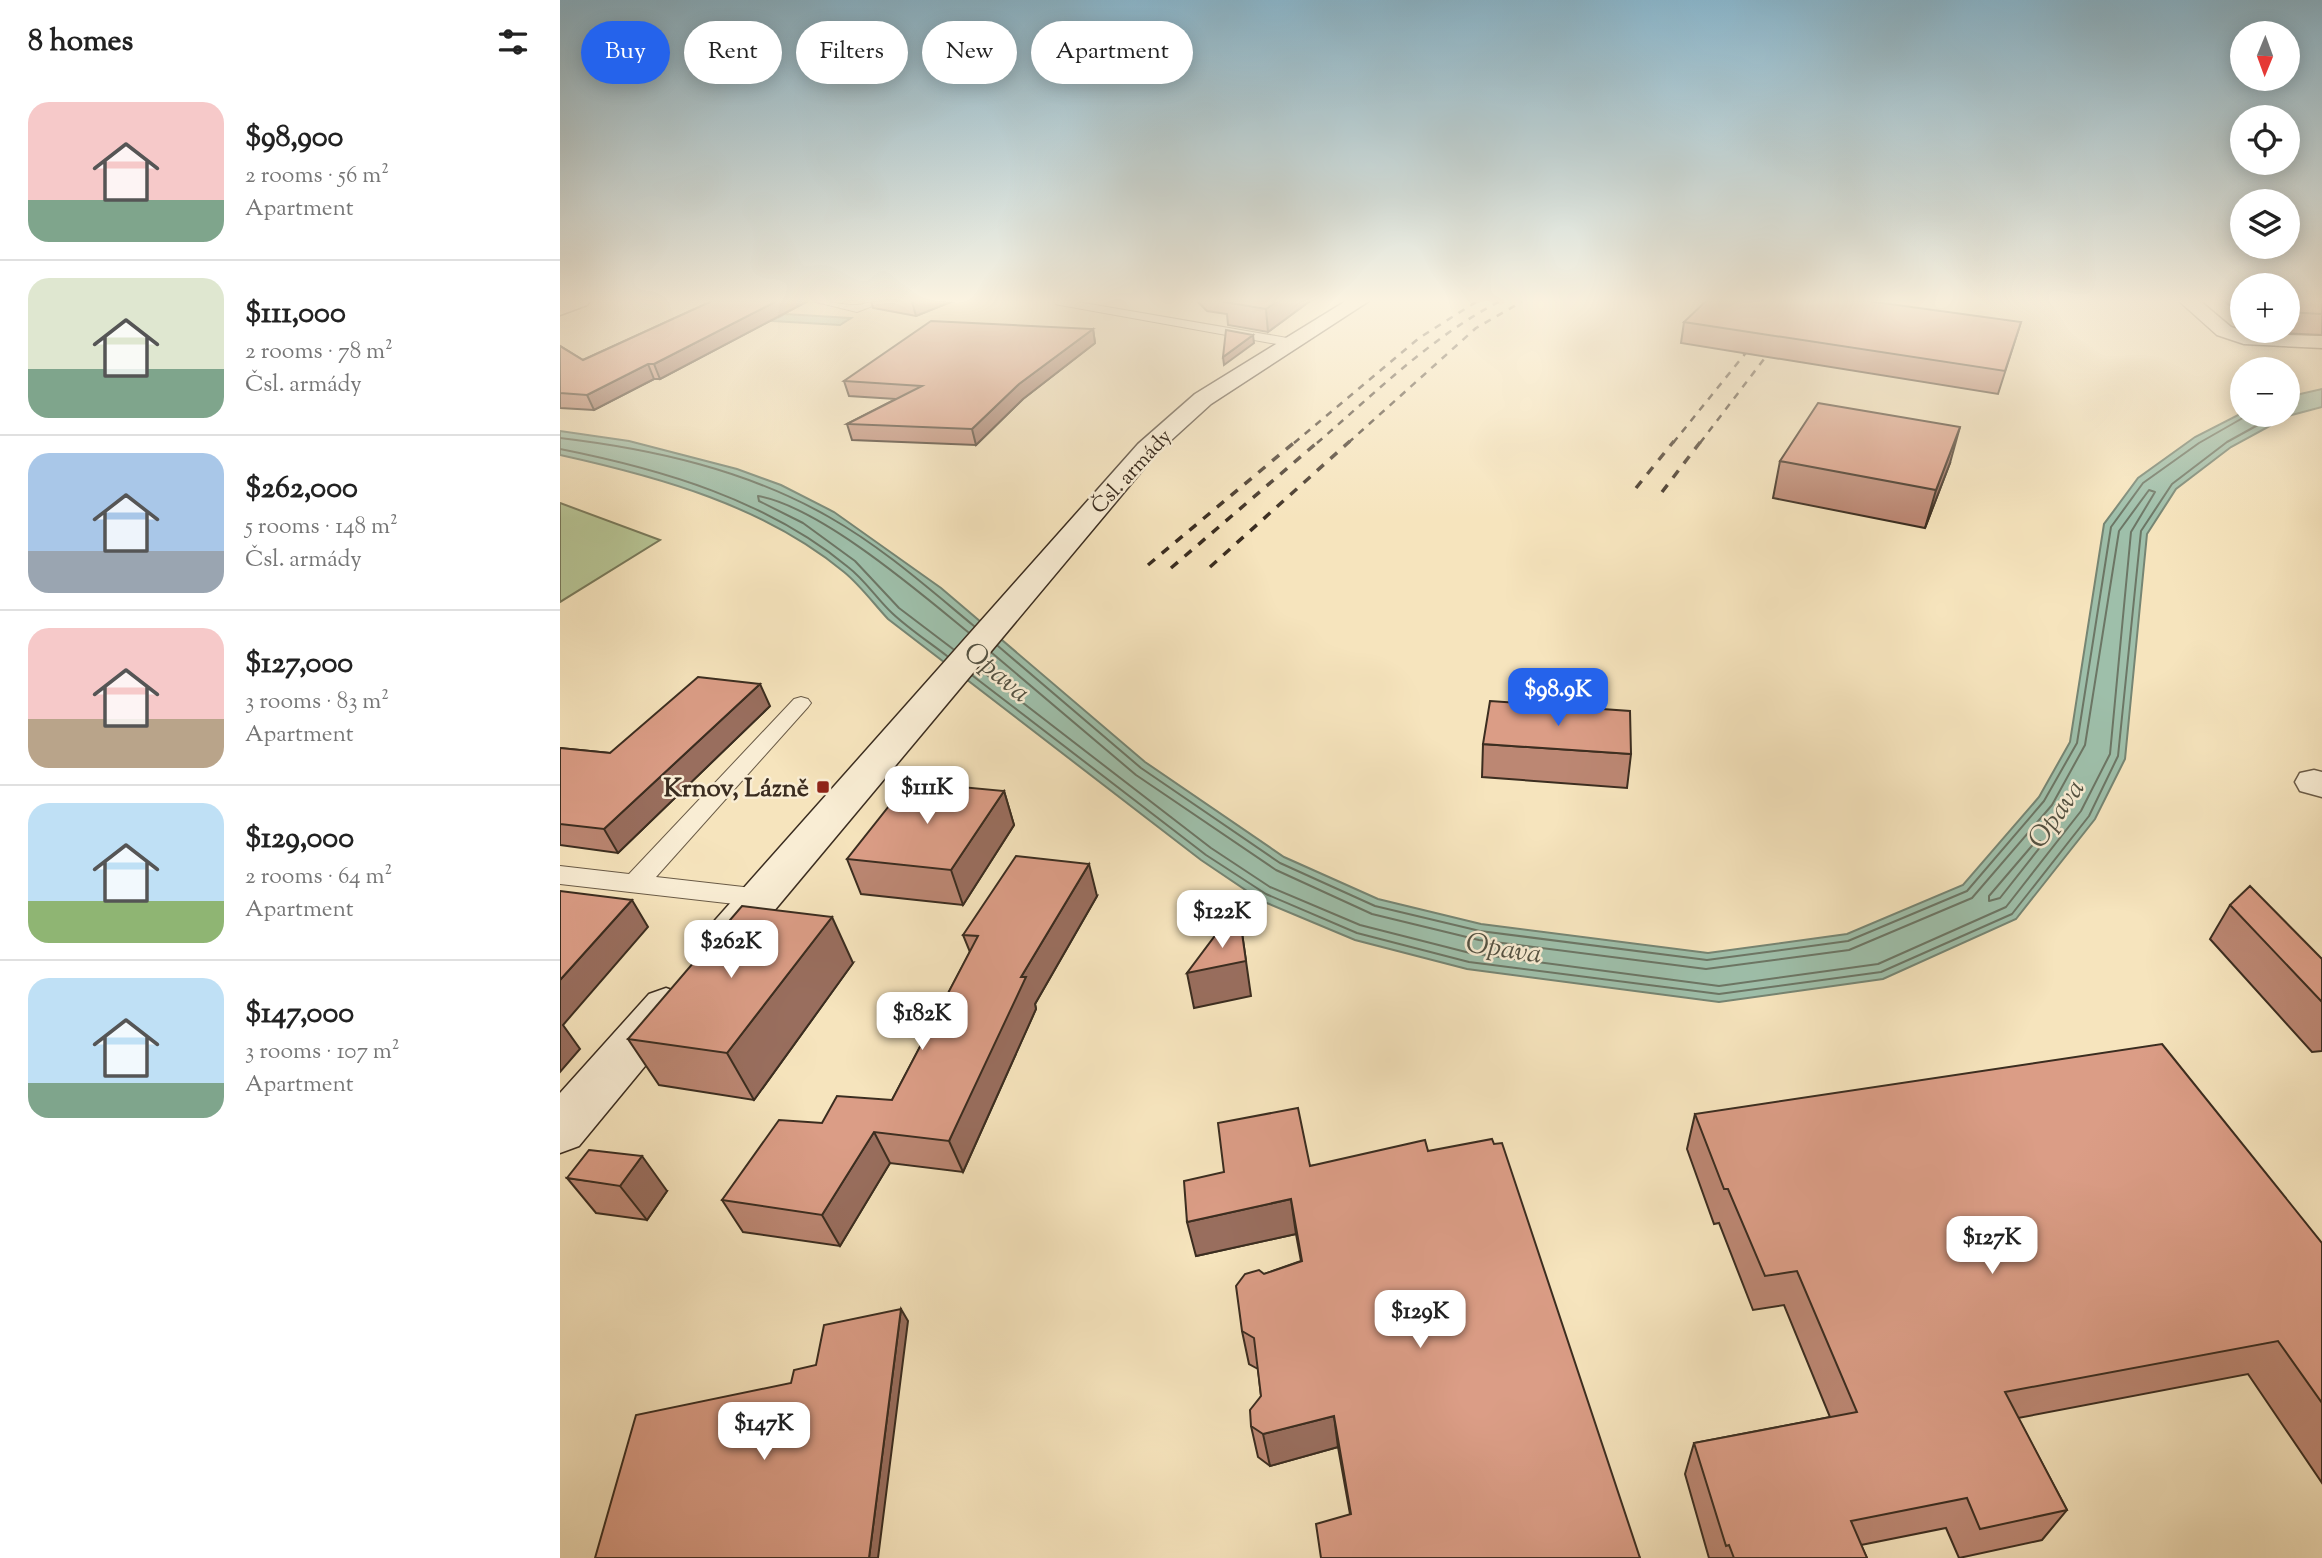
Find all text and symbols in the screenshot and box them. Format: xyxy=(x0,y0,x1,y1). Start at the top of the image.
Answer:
text: 8 homes xyxy=(28,21,133,64)
chip: Buy xyxy=(581,21,670,84)
chip: Rent xyxy=(684,21,782,84)
chip: Filters xyxy=(796,21,908,84)
chip: New xyxy=(922,21,1017,84)
chip: Apartment xyxy=(1031,21,1193,84)
north arrow xyxy=(2230,21,2300,91)
map controls xyxy=(2230,21,2300,427)
icon: filters xyxy=(494,23,532,61)
button: locate xyxy=(2230,105,2300,175)
text: $98,900 xyxy=(245,117,344,160)
icon: home xyxy=(84,130,168,214)
text: 2 rooms · 56 m² xyxy=(245,160,389,193)
button: layers xyxy=(2230,189,2300,259)
text: Apartment xyxy=(245,193,354,226)
button: + xyxy=(2230,273,2300,343)
text: $111,000 xyxy=(245,293,346,336)
icon: home xyxy=(84,306,168,390)
text: 2 rooms · 78 m² xyxy=(245,336,393,369)
button: − xyxy=(2230,357,2300,427)
text: Čsl. armády xyxy=(245,369,362,402)
street label: Čsl. armády xyxy=(1085,423,1180,522)
text: $262,000 xyxy=(245,468,358,511)
icon: home xyxy=(84,481,168,565)
text: 5 rooms · 148 m² xyxy=(245,511,398,544)
text: Čsl. armády xyxy=(245,544,362,577)
water label: Opava xyxy=(954,633,1038,713)
text: $127,000 xyxy=(245,643,353,686)
icon: home xyxy=(84,656,168,740)
pin: $98.9K xyxy=(1501,668,1615,728)
text: $98.9K xyxy=(1524,674,1592,707)
text: 3 rooms · 83 m² xyxy=(245,686,389,719)
text: Apartment xyxy=(245,719,354,752)
pin: $111K xyxy=(878,766,976,826)
place label: Krnov, Lázně xyxy=(663,771,809,808)
text: $111K xyxy=(901,772,953,805)
water label: Opava xyxy=(2019,772,2096,858)
marker: Krnov, Lázně xyxy=(815,779,831,795)
text: $129,000 xyxy=(245,818,354,861)
icon: home xyxy=(84,831,168,915)
text: 2 rooms · 64 m² xyxy=(245,861,392,894)
pin: $122K xyxy=(1173,890,1271,950)
text: Apartment xyxy=(245,894,354,927)
text: $122K xyxy=(1193,896,1251,929)
pin: $262K xyxy=(682,920,780,980)
water label: Opava xyxy=(1463,924,1544,976)
text: $262K xyxy=(700,926,762,959)
pin: $182K xyxy=(873,992,971,1052)
text: $147,000 xyxy=(245,993,354,1036)
text: $182K xyxy=(893,998,951,1031)
icon: home xyxy=(84,1006,168,1090)
text: 3 rooms · 107 m² xyxy=(245,1036,400,1069)
text: Apartment xyxy=(245,1069,354,1102)
pin: $127K xyxy=(1943,1216,2041,1276)
text: $127K xyxy=(1962,1222,2022,1255)
pin: $129K xyxy=(1371,1290,1469,1350)
text: $129K xyxy=(1391,1296,1449,1329)
pin: $147K xyxy=(715,1402,813,1462)
text: $147K xyxy=(734,1408,794,1441)

